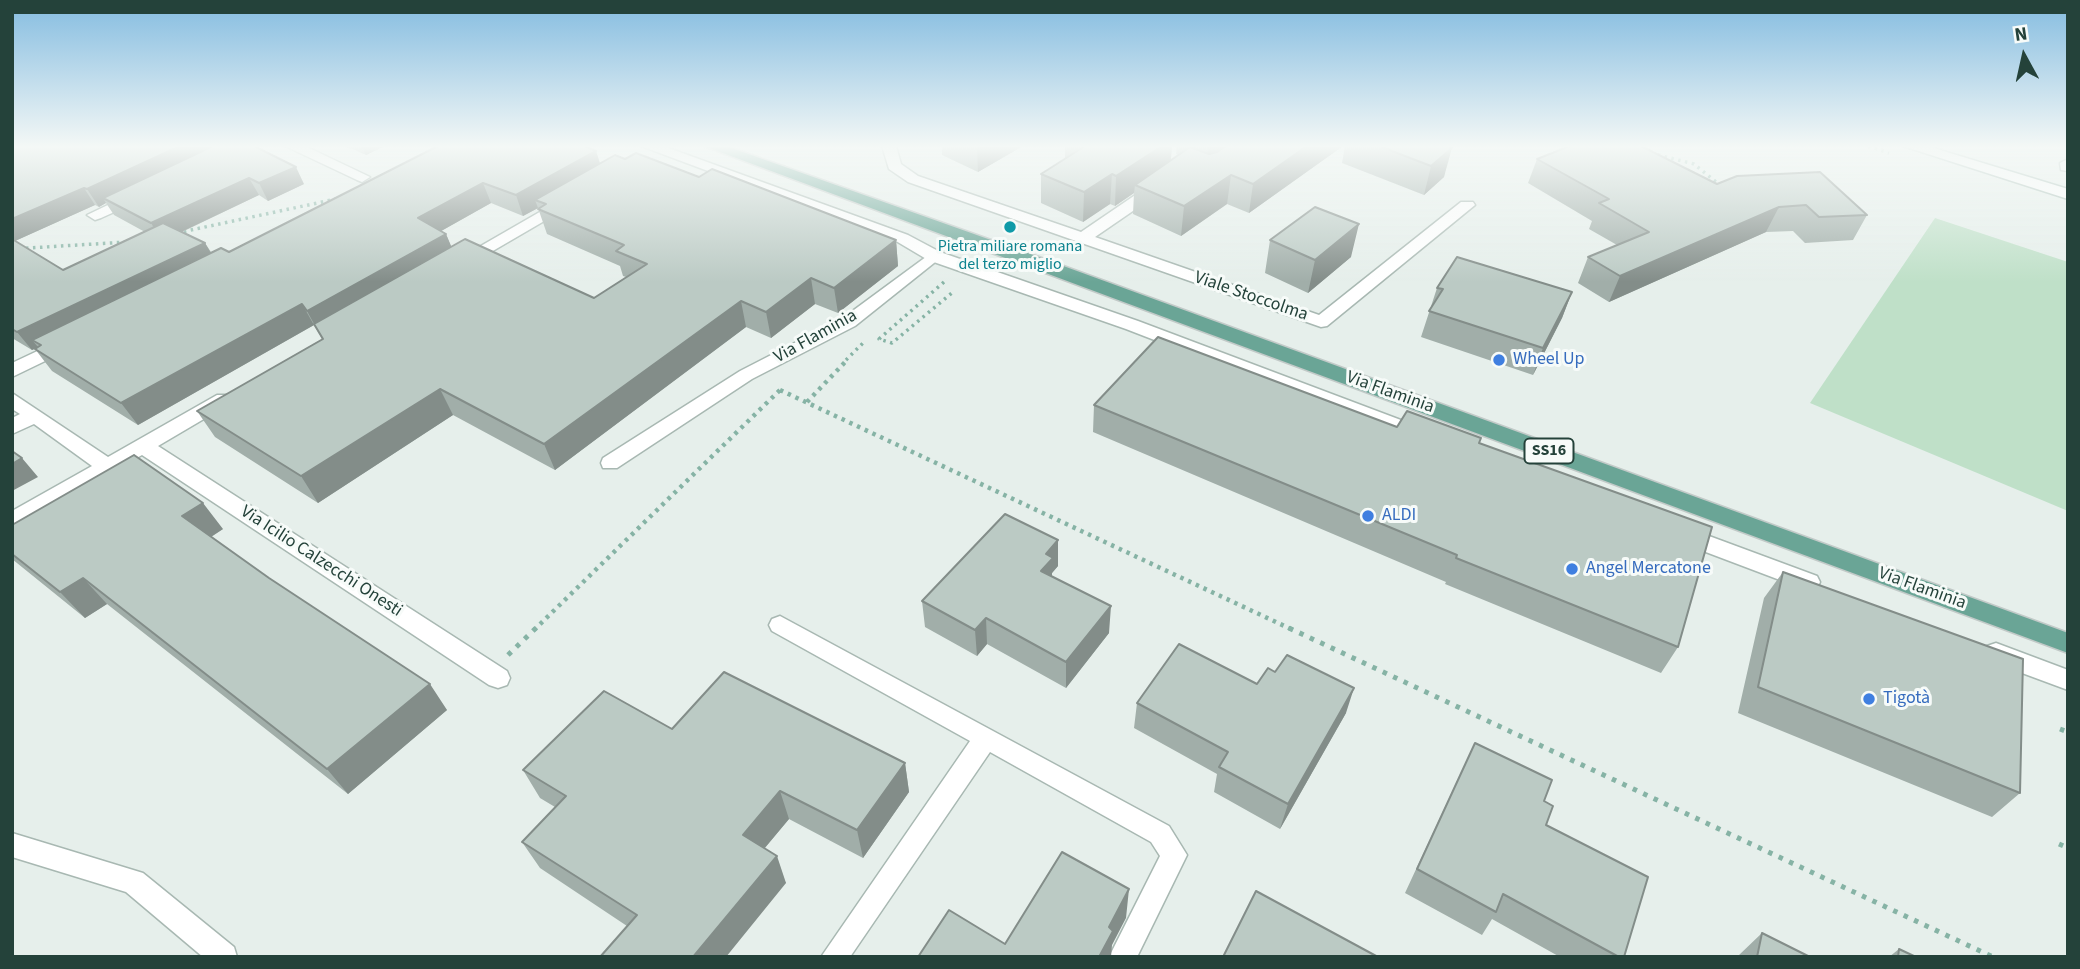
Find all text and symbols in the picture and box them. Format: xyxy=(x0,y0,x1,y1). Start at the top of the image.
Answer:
text: N xyxy=(2013,20,2029,49)
north arrow xyxy=(1989,21,2059,91)
marker: Pietra miliare romana del terzo miglio xyxy=(1002,219,1018,235)
place label: Pietra miliare romana del terzo miglio xyxy=(938,237,1082,275)
street label: Viale Stoccolma xyxy=(1191,267,1311,327)
street label: Via Flaminia xyxy=(771,305,861,369)
place label: Wheel Up xyxy=(1513,349,1585,371)
marker: Wheel Up xyxy=(1491,352,1507,368)
street label: Via Flaminia xyxy=(1343,367,1437,419)
road number: SS16 xyxy=(1524,438,1574,464)
street label: Via Icilio Calzecchi Onesti xyxy=(236,502,406,622)
place label: ALDI xyxy=(1382,505,1416,527)
marker: ALDI xyxy=(1360,508,1376,524)
place label: Angel Mercatone xyxy=(1586,558,1711,580)
marker: Angel Mercatone xyxy=(1564,561,1580,577)
street label: Via Flaminia xyxy=(1875,563,1969,615)
place label: Tigotà xyxy=(1883,688,1930,710)
marker: Tigotà xyxy=(1861,691,1877,707)

